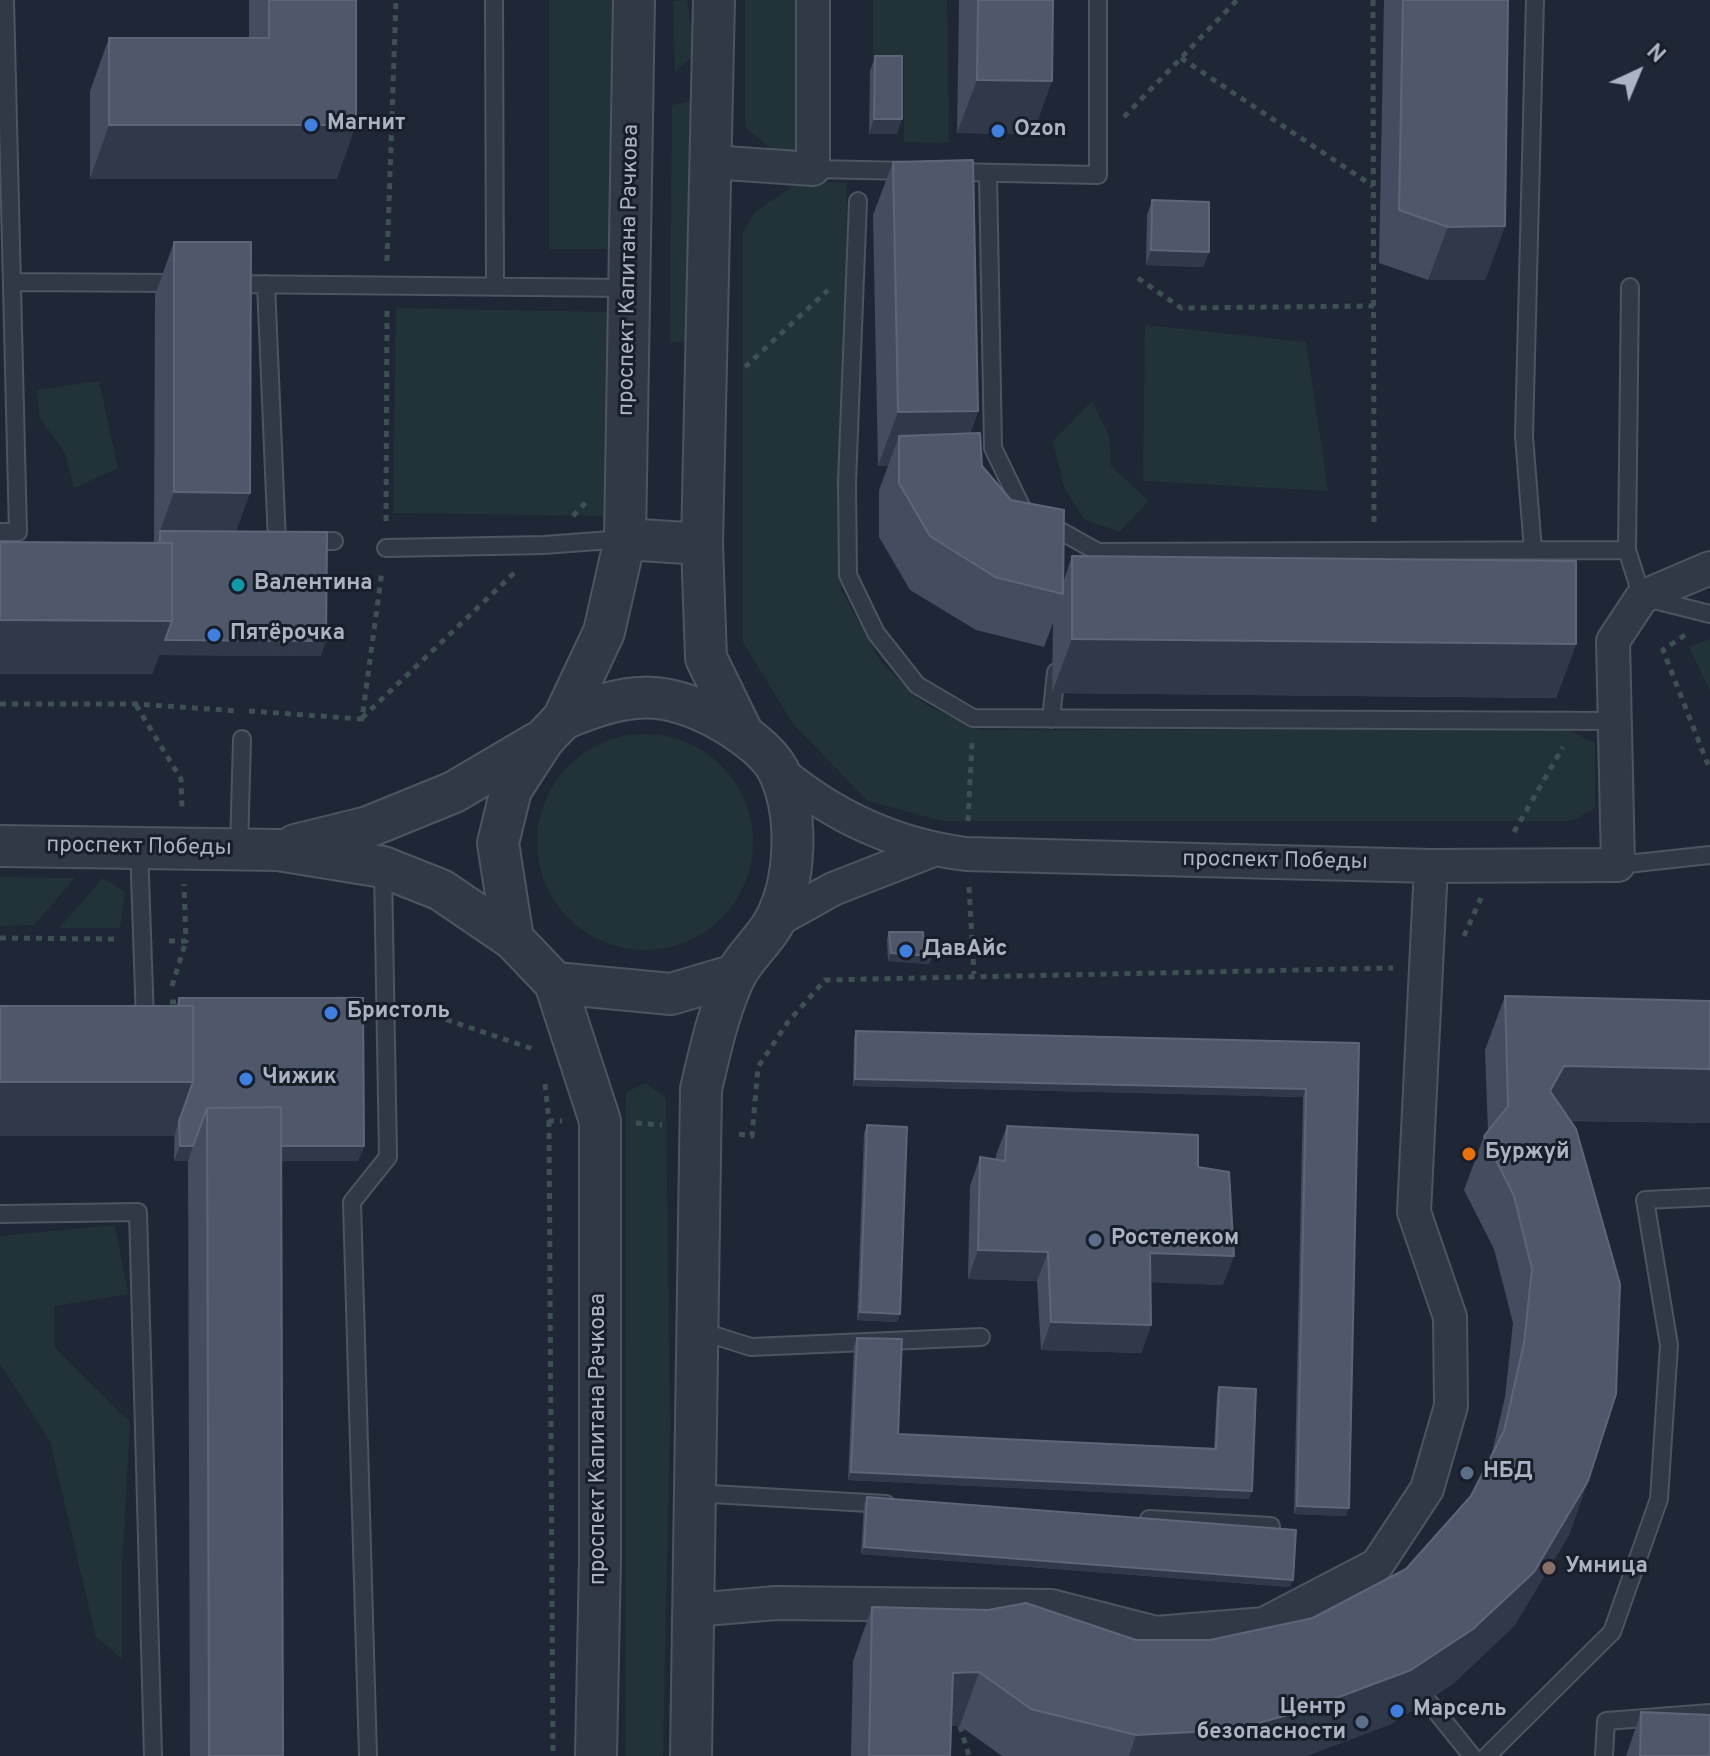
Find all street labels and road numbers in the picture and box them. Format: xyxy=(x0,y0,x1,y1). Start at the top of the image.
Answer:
street label: проспект Капитана Рачкова xyxy=(614,124,646,416)
street label: проспект Победы xyxy=(46,833,232,863)
street label: проспект Победы xyxy=(1182,847,1368,877)
street label: проспект Капитана Рачкова xyxy=(587,1293,613,1585)

